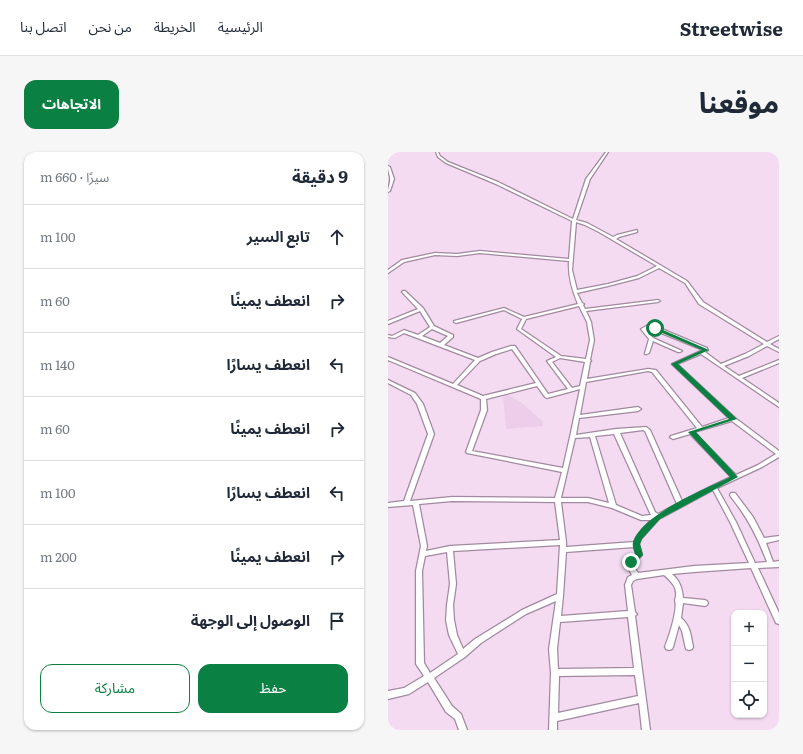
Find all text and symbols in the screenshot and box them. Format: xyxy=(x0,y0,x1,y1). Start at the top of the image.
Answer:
text: Streetwise xyxy=(680,14,783,42)
text: اتصل بنا xyxy=(20,16,66,36)
text: من نحن xyxy=(88,16,132,36)
text: الخريطة xyxy=(154,16,196,36)
text: الرئيسية xyxy=(218,16,263,36)
button: الاتجاهات xyxy=(24,80,119,129)
text: موقعنا xyxy=(699,80,779,122)
text: 9 دقيقة xyxy=(292,163,348,188)
text: سيرًا · 660 m xyxy=(40,167,109,186)
text: تابع السير xyxy=(247,224,310,247)
icon: ahead xyxy=(326,226,348,248)
text: 100 m xyxy=(40,227,76,246)
text: انعطف يمينًا xyxy=(230,288,310,311)
icon: right xyxy=(326,290,348,312)
text: 60 m xyxy=(40,291,70,310)
route start xyxy=(646,319,664,337)
text: انعطف يسارًا xyxy=(226,352,310,375)
icon: left xyxy=(326,354,348,376)
text: 140 m xyxy=(40,355,75,374)
text: انعطف يمينًا xyxy=(230,416,310,439)
icon: right xyxy=(326,418,348,440)
text: 60 m xyxy=(40,419,70,438)
text: انعطف يسارًا xyxy=(226,480,310,503)
icon: left xyxy=(326,482,348,504)
text: 100 m xyxy=(40,483,76,502)
text: انعطف يمينًا xyxy=(230,544,310,567)
icon: right xyxy=(326,546,348,568)
text: 200 m xyxy=(40,547,77,566)
route end xyxy=(622,553,640,571)
text: الوصول إلى الوجهة xyxy=(191,608,310,631)
icon: arrive xyxy=(326,610,348,632)
map controls xyxy=(731,610,767,718)
button: + xyxy=(731,610,767,646)
button: − xyxy=(731,646,767,682)
button: مشاركة xyxy=(40,664,190,713)
button: حفظ xyxy=(198,664,348,713)
button: locate xyxy=(731,682,767,718)

